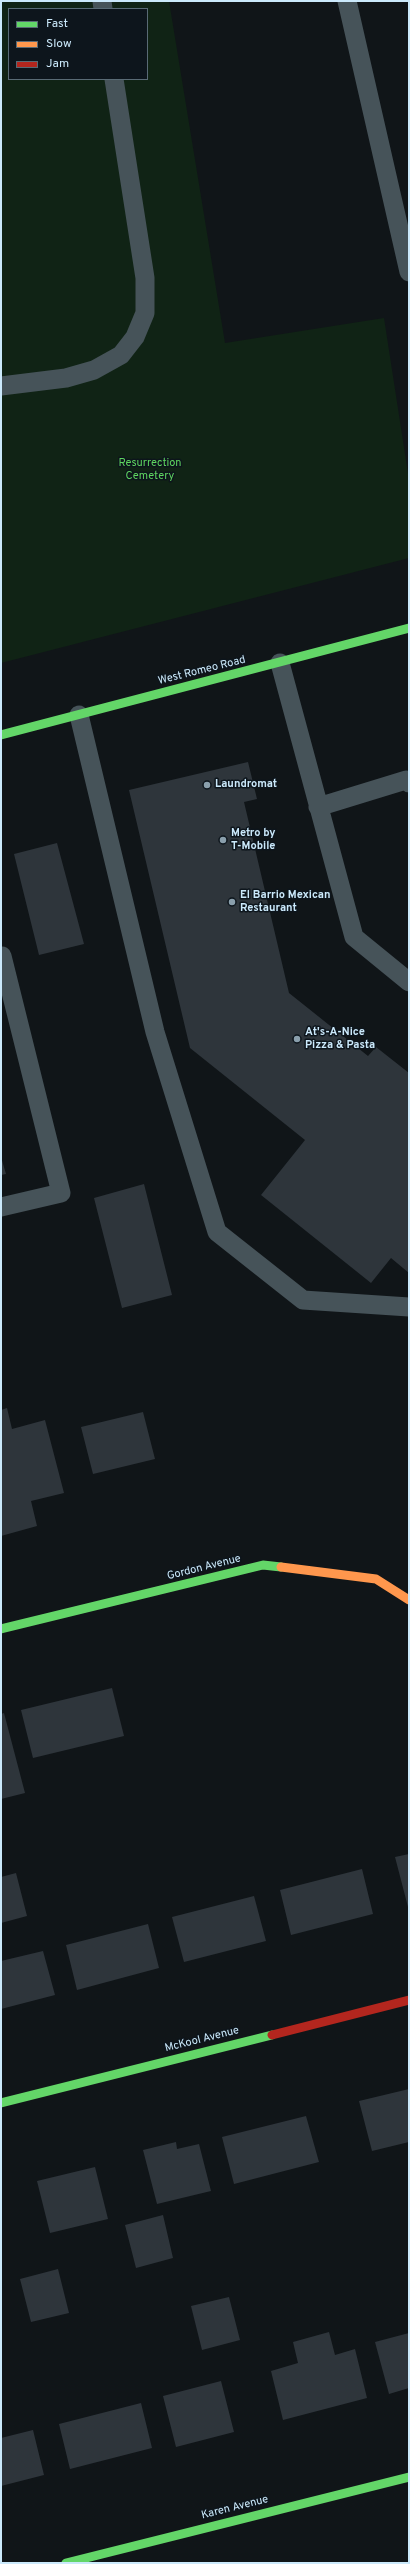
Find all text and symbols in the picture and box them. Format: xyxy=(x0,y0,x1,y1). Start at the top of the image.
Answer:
legend xyxy=(8,8,148,80)
text: Fast xyxy=(46,16,68,32)
text: Slow xyxy=(46,36,72,52)
text: Jam xyxy=(46,56,69,72)
park label: Resurrection Cemetery xyxy=(119,457,181,483)
street label: West Romeo Road xyxy=(157,654,247,688)
place label: Laundromat xyxy=(215,778,277,792)
marker: Laundromat xyxy=(202,780,212,790)
place label: Metro by T-Mobile xyxy=(231,827,276,853)
marker: Metro by T-Mobile xyxy=(218,835,228,845)
place label: El Barrio Mexican Restaurant xyxy=(240,889,331,915)
marker: El Barrio Mexican Restaurant xyxy=(227,897,237,907)
place label: At's-A-Nice Pizza & Pasta xyxy=(305,1026,375,1052)
marker: At's-A-Nice Pizza & Pasta xyxy=(292,1034,302,1044)
street label: Gordon Avenue xyxy=(166,1552,242,1584)
street label: McKool Avenue xyxy=(164,2024,240,2056)
street label: Karen Avenue xyxy=(200,2493,270,2523)

